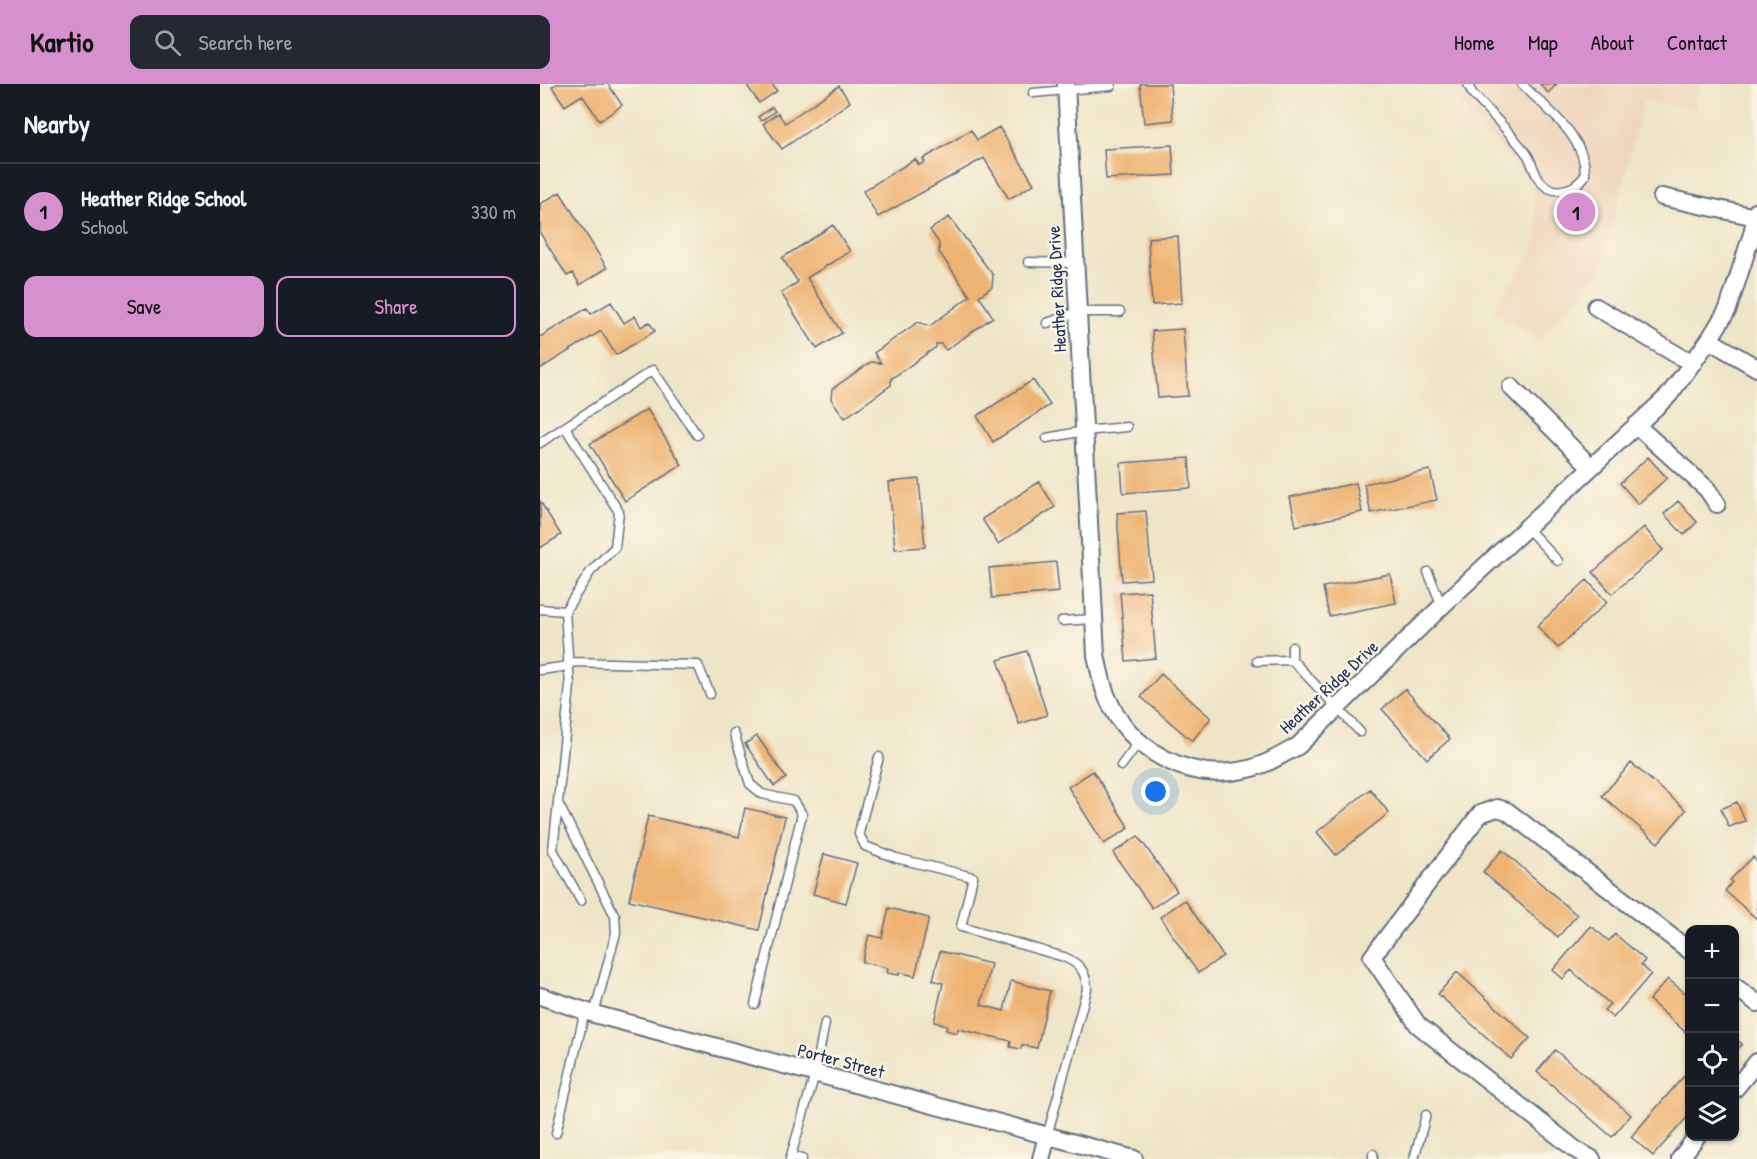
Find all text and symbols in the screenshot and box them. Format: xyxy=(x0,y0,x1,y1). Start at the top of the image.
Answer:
search box xyxy=(130,15,550,69)
text: Kartio xyxy=(30,23,94,61)
icon: search xyxy=(151,26,184,59)
text: Search here xyxy=(199,27,293,57)
text: Home xyxy=(1454,28,1495,57)
text: Map xyxy=(1528,28,1558,57)
text: About xyxy=(1591,28,1634,57)
text: Contact xyxy=(1667,28,1727,57)
text: Nearby xyxy=(24,106,90,141)
text: Heather Ridge School xyxy=(81,183,246,213)
pin: 1 xyxy=(1556,190,1596,234)
text: 1 xyxy=(40,198,47,225)
text: 330 m xyxy=(471,198,516,225)
text: School xyxy=(81,213,128,240)
street label: Heather Ridge Drive xyxy=(1041,225,1072,353)
button: Save xyxy=(24,276,264,337)
button: Share xyxy=(276,276,516,337)
street label: Heather Ridge Drive xyxy=(1274,634,1384,739)
your location xyxy=(1141,777,1170,806)
map controls xyxy=(1685,925,1739,1141)
button: + xyxy=(1685,925,1739,979)
button: − xyxy=(1685,979,1739,1033)
button: locate xyxy=(1685,1033,1739,1087)
street label: Porter Street xyxy=(795,1037,888,1084)
button: layers xyxy=(1685,1087,1739,1141)

